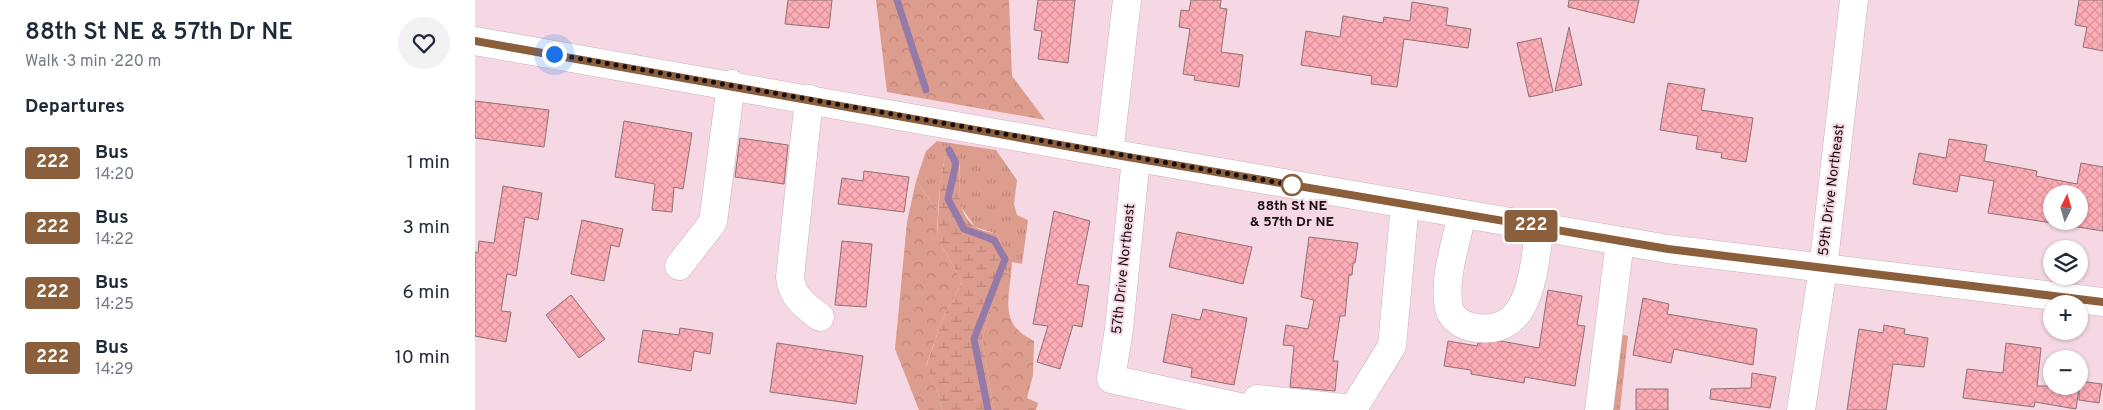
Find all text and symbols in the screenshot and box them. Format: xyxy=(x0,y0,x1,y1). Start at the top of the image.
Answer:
button: heart xyxy=(398,17,450,69)
text: 88th St NE & 57th Dr NE xyxy=(25,18,293,48)
your location xyxy=(542,42,567,67)
text: Walk · 3 min · 220 m xyxy=(25,52,161,72)
text: Departures xyxy=(25,95,125,119)
street label: 59th Drive Northeast xyxy=(1815,123,1849,257)
text: Bus xyxy=(95,141,129,165)
text: 222 xyxy=(36,151,69,174)
text: 1 min xyxy=(407,151,450,175)
text: 14:20 xyxy=(95,165,134,185)
marker: 88th St NE & 57th Dr NE xyxy=(1281,174,1303,196)
north arrow xyxy=(2043,185,2087,230)
map controls xyxy=(2043,185,2088,395)
place label: 88th St NE & 57th Dr NE xyxy=(1250,198,1334,231)
street label: 57th Drive Northeast xyxy=(1109,203,1139,335)
text: Bus xyxy=(95,206,129,230)
line badge: 222 xyxy=(1502,210,1560,242)
text: 222 xyxy=(1514,214,1548,237)
text: 222 xyxy=(36,216,69,239)
text: 3 min xyxy=(402,216,450,240)
text: 14:22 xyxy=(95,230,134,250)
button: layers xyxy=(2043,240,2088,285)
text: Bus xyxy=(95,271,129,295)
text: 222 xyxy=(36,281,69,304)
text: 6 min xyxy=(403,281,450,305)
text: 14:25 xyxy=(95,295,134,315)
button: + xyxy=(2043,295,2088,340)
text: Bus xyxy=(95,336,129,360)
text: 222 xyxy=(36,346,69,369)
text: 10 min xyxy=(395,346,450,370)
button: − xyxy=(2043,350,2088,395)
text: 14:29 xyxy=(95,360,134,380)

